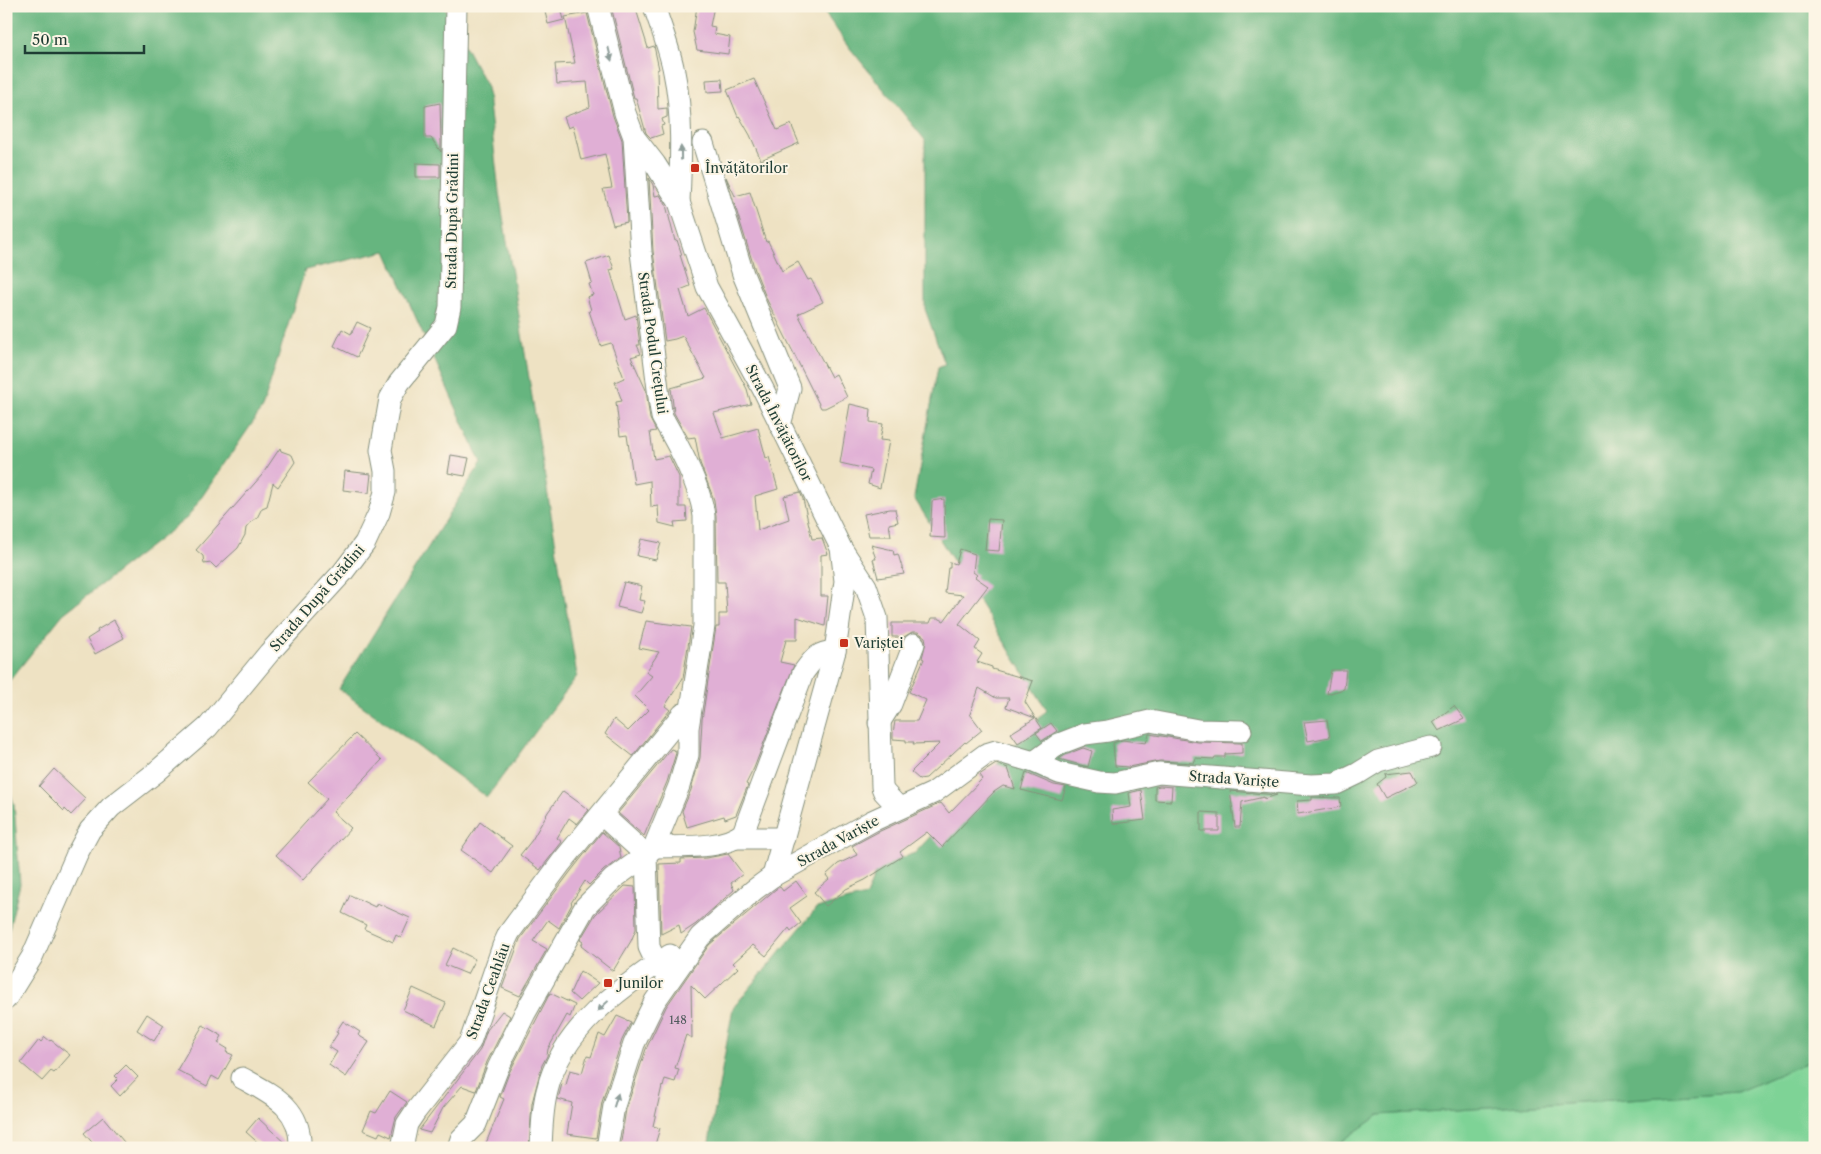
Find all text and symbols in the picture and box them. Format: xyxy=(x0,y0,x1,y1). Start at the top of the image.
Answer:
scale bar xyxy=(25,22,144,54)
text: 50 m xyxy=(32,30,68,49)
one-way arrow xyxy=(606,46,614,61)
one-way arrow xyxy=(676,145,684,161)
street label: Strada După Grădini xyxy=(442,153,462,289)
place label: Învățătorilor xyxy=(705,159,788,177)
marker: Învățătorilor xyxy=(689,162,701,174)
street label: Strada Podul Crețului xyxy=(634,271,672,415)
street label: Strada Învățătorilor xyxy=(742,361,816,485)
street label: Strada După Grădini xyxy=(266,541,368,655)
place label: Variștei xyxy=(853,634,903,652)
marker: Variștei xyxy=(838,637,850,649)
street label: Strada Variște xyxy=(1188,767,1280,791)
street label: Strada Variște xyxy=(794,811,882,871)
street label: Strada Ceahlău xyxy=(462,940,514,1042)
place label: Junilor xyxy=(616,974,663,992)
marker: Junilor xyxy=(602,977,614,989)
one-way arrow xyxy=(598,1000,610,1012)
house number: 148 xyxy=(669,1013,687,1027)
one-way arrow xyxy=(613,1092,621,1107)

